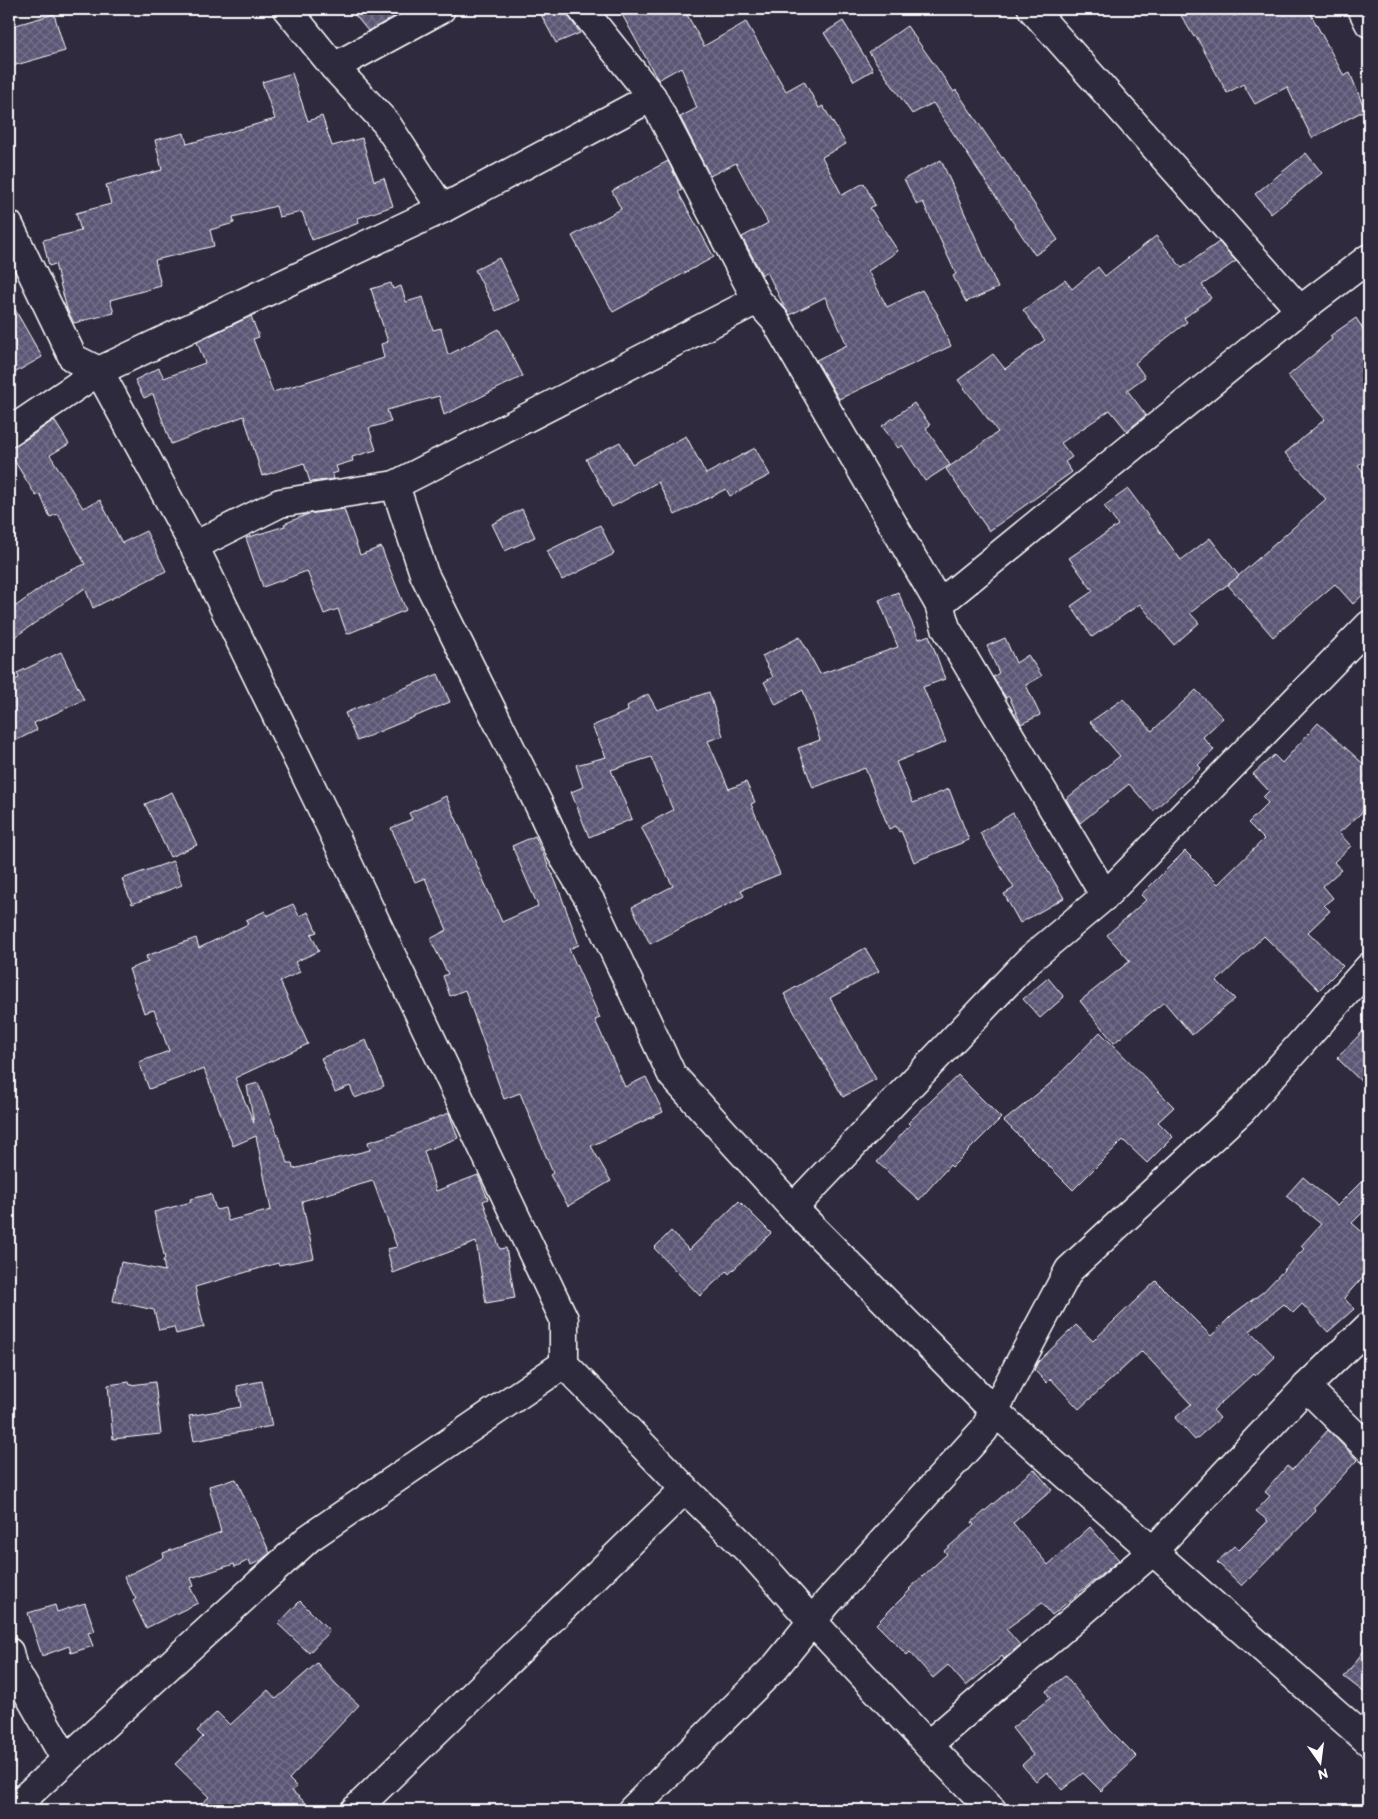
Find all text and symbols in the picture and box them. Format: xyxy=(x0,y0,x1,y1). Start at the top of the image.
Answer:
north arrow xyxy=(1296,1736,1346,1786)
text: N xyxy=(1316,1765,1330,1784)

